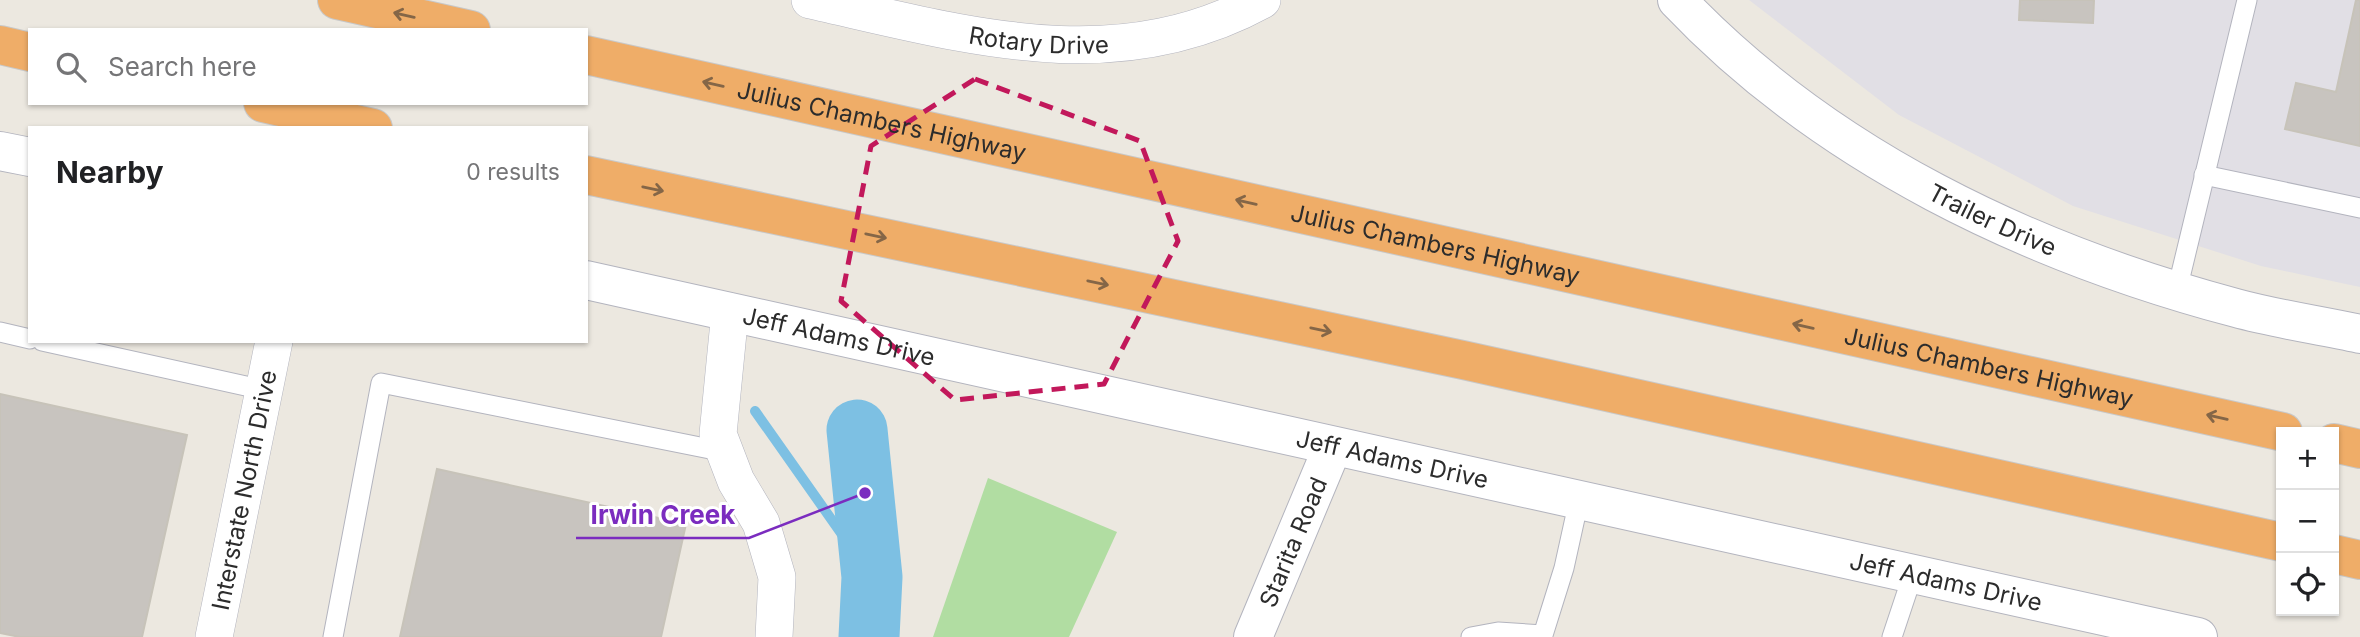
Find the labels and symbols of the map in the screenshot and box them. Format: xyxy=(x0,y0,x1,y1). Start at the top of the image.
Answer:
one-way arrow xyxy=(393,8,416,21)
street label: Rotary Drive xyxy=(967,20,1109,59)
street label: Julius Chambers Highway xyxy=(734,75,1029,167)
one-way arrow xyxy=(702,76,725,90)
street label: Trailer Drive xyxy=(1924,177,2061,262)
one-way arrow xyxy=(641,183,664,197)
one-way arrow xyxy=(1235,195,1258,208)
street label: Julius Chambers Highway xyxy=(1288,197,1583,290)
one-way arrow xyxy=(864,230,887,244)
one-way arrow xyxy=(1086,277,1109,291)
street label: Jeff Adams Drive xyxy=(740,301,938,371)
one-way arrow xyxy=(1792,318,1815,332)
street label: Julius Chambers Highway xyxy=(1841,320,2136,413)
one-way arrow xyxy=(1309,324,1332,338)
street label: Interstate North Drive xyxy=(205,367,282,612)
one-way arrow xyxy=(2206,410,2229,424)
street label: Jeff Adams Drive xyxy=(1294,423,1491,494)
street label: Starita Road xyxy=(1253,473,1333,611)
callout: Irwin Creek xyxy=(576,491,749,538)
text: Irwin Creek xyxy=(591,499,735,530)
street label: Jeff Adams Drive xyxy=(1847,546,2045,617)

